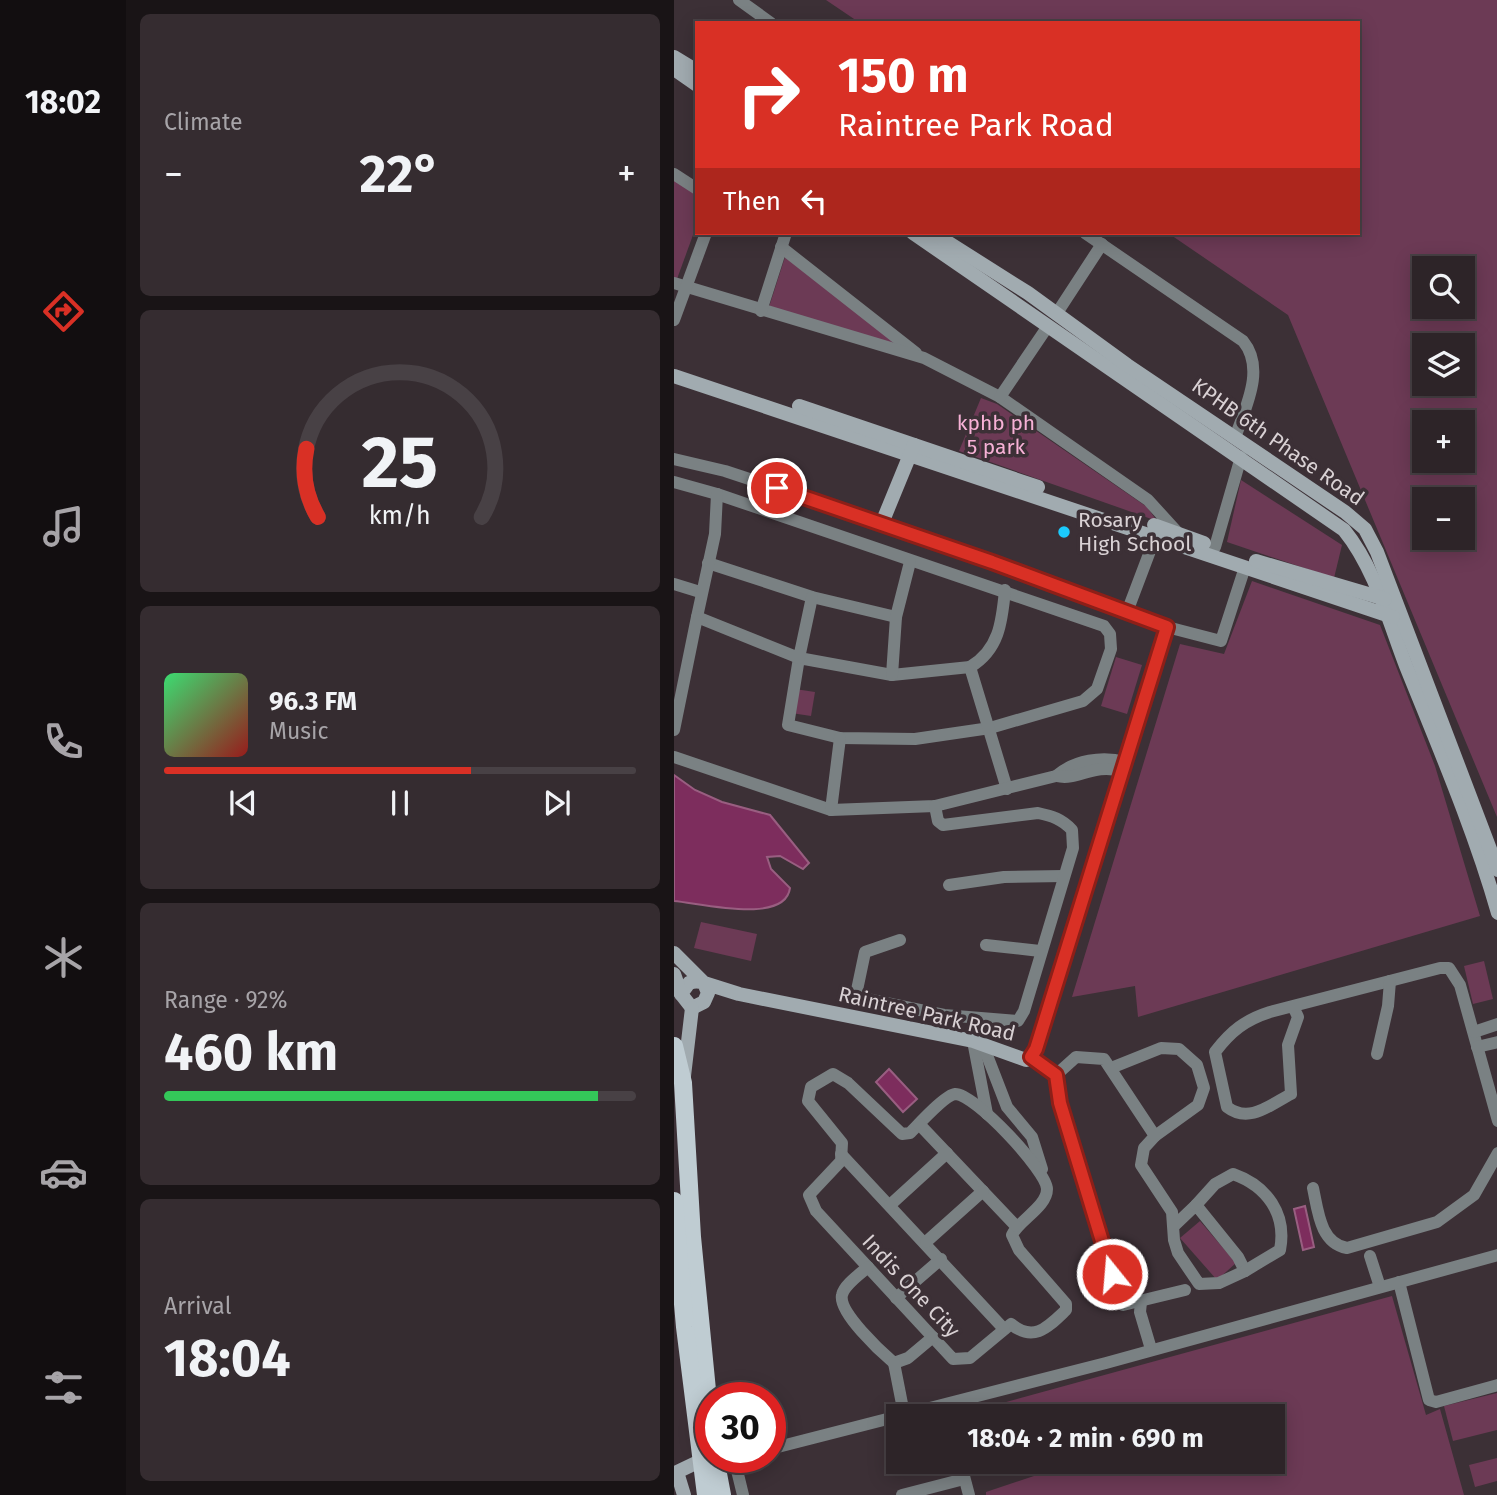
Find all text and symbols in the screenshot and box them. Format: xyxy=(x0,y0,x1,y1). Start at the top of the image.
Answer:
text: 150 m xyxy=(838,46,969,105)
icon: right xyxy=(723,49,814,140)
text: 18:02 xyxy=(25,83,101,121)
text: Raintree Park Road xyxy=(838,106,1114,144)
text: Climate xyxy=(164,108,243,136)
text: 22° xyxy=(360,143,440,206)
text: − xyxy=(164,151,183,197)
text: + xyxy=(617,151,636,197)
icon: left xyxy=(795,182,833,220)
text: Then xyxy=(723,186,781,217)
map controls xyxy=(1412,256,1475,550)
button: search xyxy=(1412,256,1475,319)
icon: directions xyxy=(39,287,88,336)
button: layers xyxy=(1412,333,1475,396)
street label: KPHB 6th Phase Road xyxy=(1187,373,1369,511)
park label: kphb ph 5 park xyxy=(957,410,1035,460)
button: + xyxy=(1412,410,1475,473)
text: 25 xyxy=(362,420,438,507)
pin xyxy=(747,458,807,518)
icon: arrive xyxy=(758,469,796,507)
button: − xyxy=(1412,487,1475,550)
text: km/h xyxy=(369,501,431,531)
icon: music xyxy=(39,502,88,551)
place label: Rosary High School xyxy=(1078,507,1191,557)
marker: Rosary High School xyxy=(1056,524,1072,540)
text: 96.3 FM xyxy=(269,686,357,717)
icon: phone xyxy=(39,717,88,766)
text: Music xyxy=(269,717,329,745)
icon: previous xyxy=(224,784,262,822)
icon: pause xyxy=(381,784,419,822)
icon: next xyxy=(538,784,576,822)
icon: climate xyxy=(39,933,88,982)
street label: Raintree Park Road xyxy=(836,981,1018,1047)
text: Range · 92% xyxy=(164,986,287,1014)
text: 460 km xyxy=(164,1021,338,1084)
icon: car xyxy=(39,1148,88,1197)
street label: Indis One City xyxy=(857,1229,966,1344)
position arrow xyxy=(1075,1237,1149,1311)
text: Arrival xyxy=(164,1292,231,1320)
text: 18:04 xyxy=(164,1327,291,1390)
icon: filters xyxy=(39,1363,88,1412)
speed limit sign: 30 xyxy=(695,1382,786,1473)
text: 18:04 · 2 min · 690 m xyxy=(967,1423,1204,1454)

